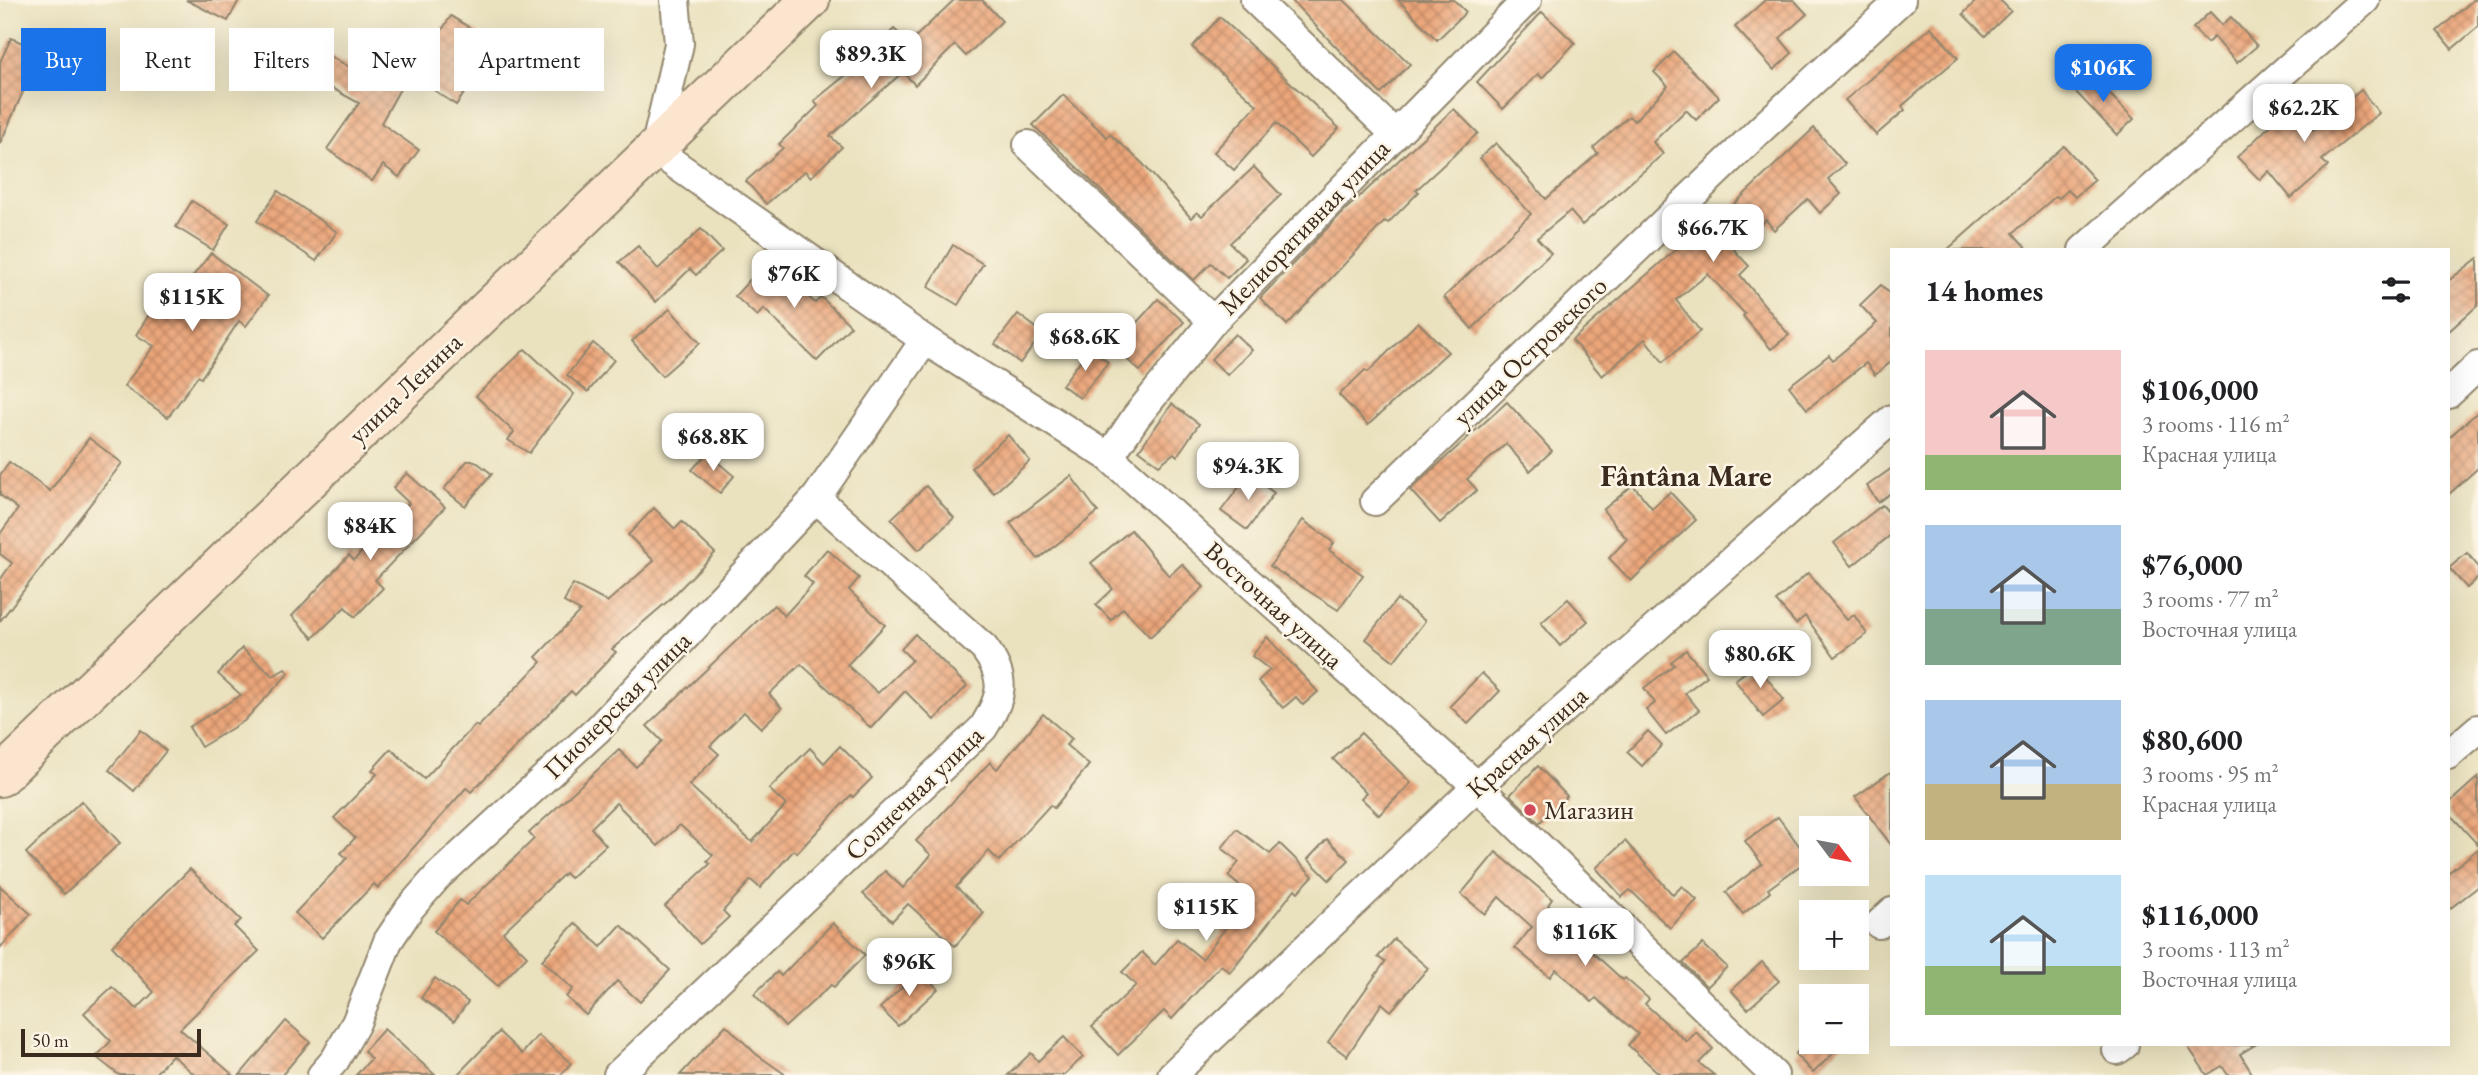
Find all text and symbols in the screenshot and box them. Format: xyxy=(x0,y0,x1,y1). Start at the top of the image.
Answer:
chip: Buy xyxy=(21,28,106,91)
chip: Rent xyxy=(120,28,215,91)
chip: Filters xyxy=(229,28,334,91)
chip: New xyxy=(348,28,440,91)
chip: Apartment xyxy=(454,28,604,91)
pin: $89.3K xyxy=(814,31,928,90)
text: $89.3K xyxy=(836,38,906,68)
pin: $106K xyxy=(2054,44,2152,104)
text: $106K xyxy=(2071,52,2135,82)
pin: $62.2K xyxy=(2247,85,2361,144)
text: $62.2K xyxy=(2269,92,2339,122)
street label: Мелиоративная улица xyxy=(1211,131,1397,322)
pin: $66.7K xyxy=(1656,204,1770,264)
text: $66.7K xyxy=(1678,212,1748,242)
pin: $76K xyxy=(753,250,835,310)
text: $76K xyxy=(768,258,820,288)
street label: улица Островского xyxy=(1446,269,1614,433)
text: 14 homes xyxy=(1925,271,2043,310)
icon: filters xyxy=(2377,271,2415,309)
pin: $115K xyxy=(143,274,241,333)
text: $115K xyxy=(160,281,224,311)
pin: $68.6K xyxy=(1028,314,1142,373)
text: $68.6K xyxy=(1050,321,1120,351)
street label: улица Ленина xyxy=(341,325,470,451)
text: $106,000 xyxy=(2142,370,2258,409)
icon: home xyxy=(1981,378,2065,462)
text: 3 rooms · 116 m² xyxy=(2142,409,2290,439)
pin: $68.8K xyxy=(656,414,770,473)
text: $68.8K xyxy=(678,421,748,451)
text: Красная улица xyxy=(2142,439,2277,469)
pin: $94.3K xyxy=(1191,442,1305,502)
text: $94.3K xyxy=(1213,450,1283,480)
district label: Fântâna Mare xyxy=(1600,456,1772,495)
pin: $84K xyxy=(329,503,411,562)
text: $84K xyxy=(344,510,396,540)
street label: Восточная улица xyxy=(1197,534,1351,677)
text: $76,000 xyxy=(2142,545,2243,584)
icon: home xyxy=(1981,553,2065,637)
text: 3 rooms · 77 m² xyxy=(2142,584,2279,614)
text: Восточная улица xyxy=(2142,614,2297,644)
street label: Пионерская улица xyxy=(536,623,699,786)
pin: $80.6K xyxy=(1703,630,1817,690)
text: $80.6K xyxy=(1725,638,1795,668)
street label: Красная улица xyxy=(1459,678,1595,806)
street label: Солнечная улица xyxy=(837,718,991,868)
text: $80,600 xyxy=(2142,720,2243,759)
icon: home xyxy=(1981,728,2065,812)
text: 3 rooms · 95 m² xyxy=(2142,759,2279,789)
text: Красная улица xyxy=(2142,789,2277,819)
place label: Магазин xyxy=(1544,793,1634,827)
marker: Магазин xyxy=(1522,802,1538,818)
north arrow xyxy=(1799,816,1869,886)
map controls xyxy=(1799,816,1869,1054)
pin: $115K xyxy=(1157,884,1255,943)
text: $115K xyxy=(1174,891,1238,921)
text: $116,000 xyxy=(2142,895,2258,934)
button: + xyxy=(1799,900,1869,970)
icon: home xyxy=(1981,903,2065,987)
pin: $116K xyxy=(1536,908,1634,968)
text: $116K xyxy=(1553,916,1617,946)
text: 3 rooms · 113 m² xyxy=(2142,934,2290,964)
pin: $96K xyxy=(868,939,950,998)
text: $96K xyxy=(883,946,935,976)
text: Восточная улица xyxy=(2142,964,2297,994)
button: − xyxy=(1799,984,1869,1054)
scale bar xyxy=(21,1026,201,1058)
text: 50 m xyxy=(32,1028,69,1053)

